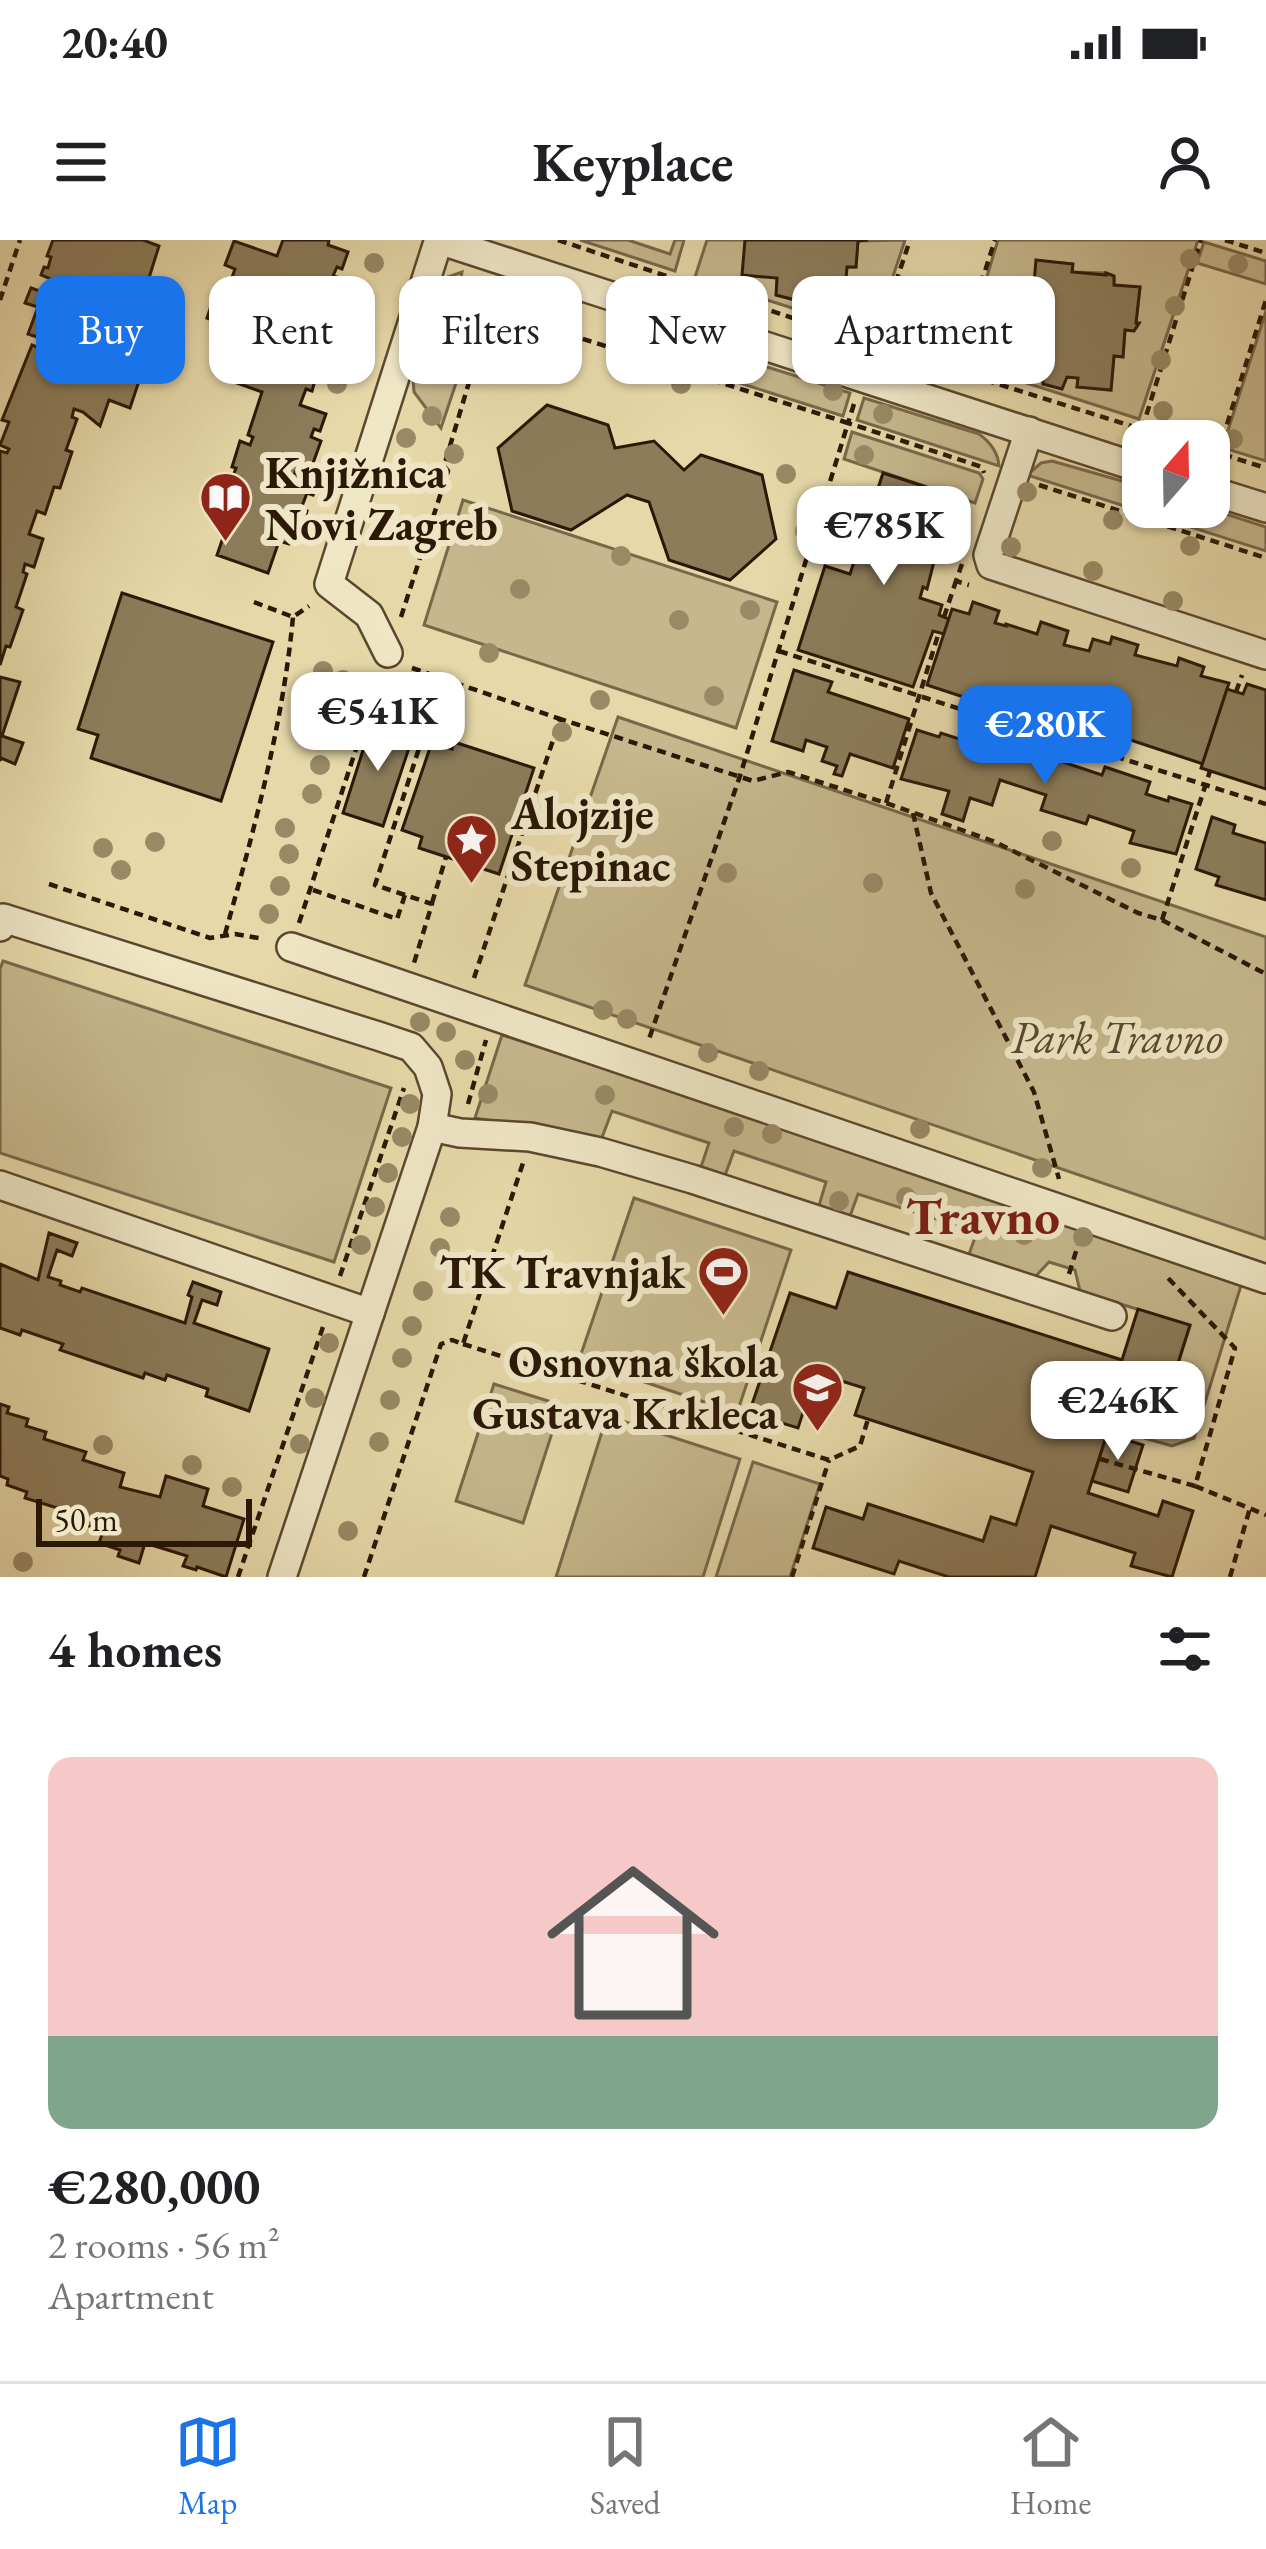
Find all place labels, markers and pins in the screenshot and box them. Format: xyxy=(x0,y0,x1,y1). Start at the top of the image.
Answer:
place label: Knjižnica Novi Zagreb xyxy=(265,443,498,554)
library icon: Knjižnica Novi Zagreb xyxy=(198,470,254,544)
pin: €785K xyxy=(800,486,968,588)
pin: €541K xyxy=(294,672,462,774)
pin: €280K xyxy=(961,685,1129,787)
place label: Alojzije Stepinac xyxy=(510,784,671,894)
place icon: Alojzije Stepinac xyxy=(444,811,500,885)
place label: TK Travnjak xyxy=(439,1243,686,1302)
sports icon: TK Travnjak xyxy=(696,1244,752,1318)
place label: Osnovna škola Gustava Krkleca xyxy=(472,1332,778,1442)
school or university icon: Osnovna škola Gustava Krkleca xyxy=(789,1359,845,1433)
pin: €246K xyxy=(1034,1361,1202,1463)

